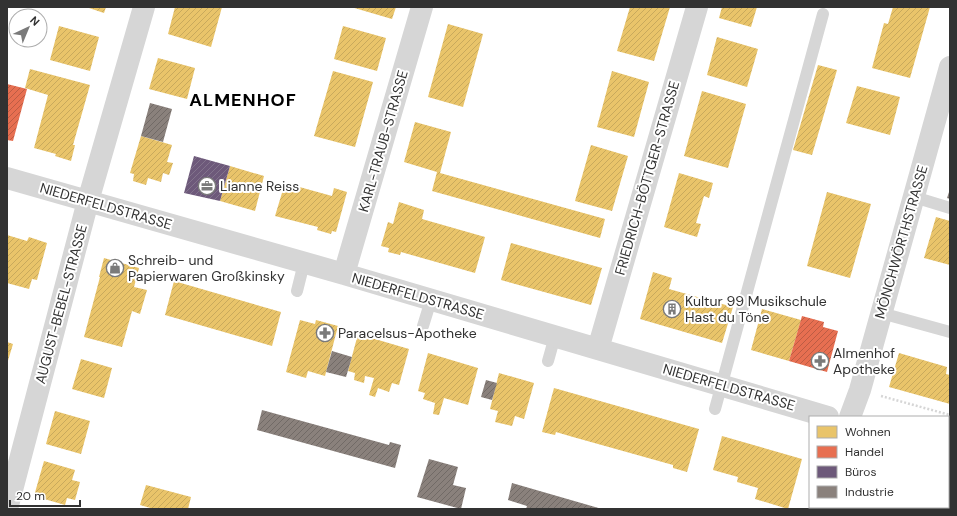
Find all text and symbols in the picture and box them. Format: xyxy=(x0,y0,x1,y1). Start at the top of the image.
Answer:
north arrow xyxy=(8,8,48,48)
text: N xyxy=(27,13,43,29)
street label: KARL-TRAUB-STRASSE xyxy=(354,68,412,214)
street label: FRIEDRICH-BÖTTGER-STRASSE xyxy=(611,79,683,277)
district label: ALMENHOF xyxy=(189,88,297,112)
street label: MÖNCHWÖRTHSTRASSE xyxy=(870,163,932,321)
office icon: Lianne Reiss xyxy=(197,176,217,196)
place label: Lianne Reiss xyxy=(220,177,299,195)
street label: NIEDERFELDSTRASSE xyxy=(38,179,174,234)
street label: AUGUST-BEBEL-STRASSE xyxy=(31,222,91,386)
place label: Schreib- und Papierwaren Großkinsky xyxy=(128,251,285,285)
shop icon: Schreib- und Papierwaren Großkinsky xyxy=(105,258,125,278)
street label: NIEDERFELDSTRASSE xyxy=(350,269,486,324)
place label: Kultur 99 Musikschule Hast du Töne xyxy=(685,292,827,326)
building icon: Kultur 99 Musikschule Hast du Töne xyxy=(662,299,682,319)
pharmacy icon: Paracelsus-Apotheke xyxy=(315,323,335,343)
place label: Paracelsus-Apotheke xyxy=(338,324,477,342)
place label: Almenhof Apotheke xyxy=(833,344,895,378)
pharmacy icon: Almenhof Apotheke xyxy=(810,351,830,371)
street label: NIEDERFELDSTRASSE xyxy=(661,360,797,415)
legend xyxy=(809,416,949,508)
text: Wohnen xyxy=(845,424,891,440)
text: Handel xyxy=(845,444,884,460)
text: Büros xyxy=(845,464,876,480)
scale bar xyxy=(10,482,80,508)
text: Industrie xyxy=(845,484,894,500)
text: 20 m xyxy=(16,488,45,504)

